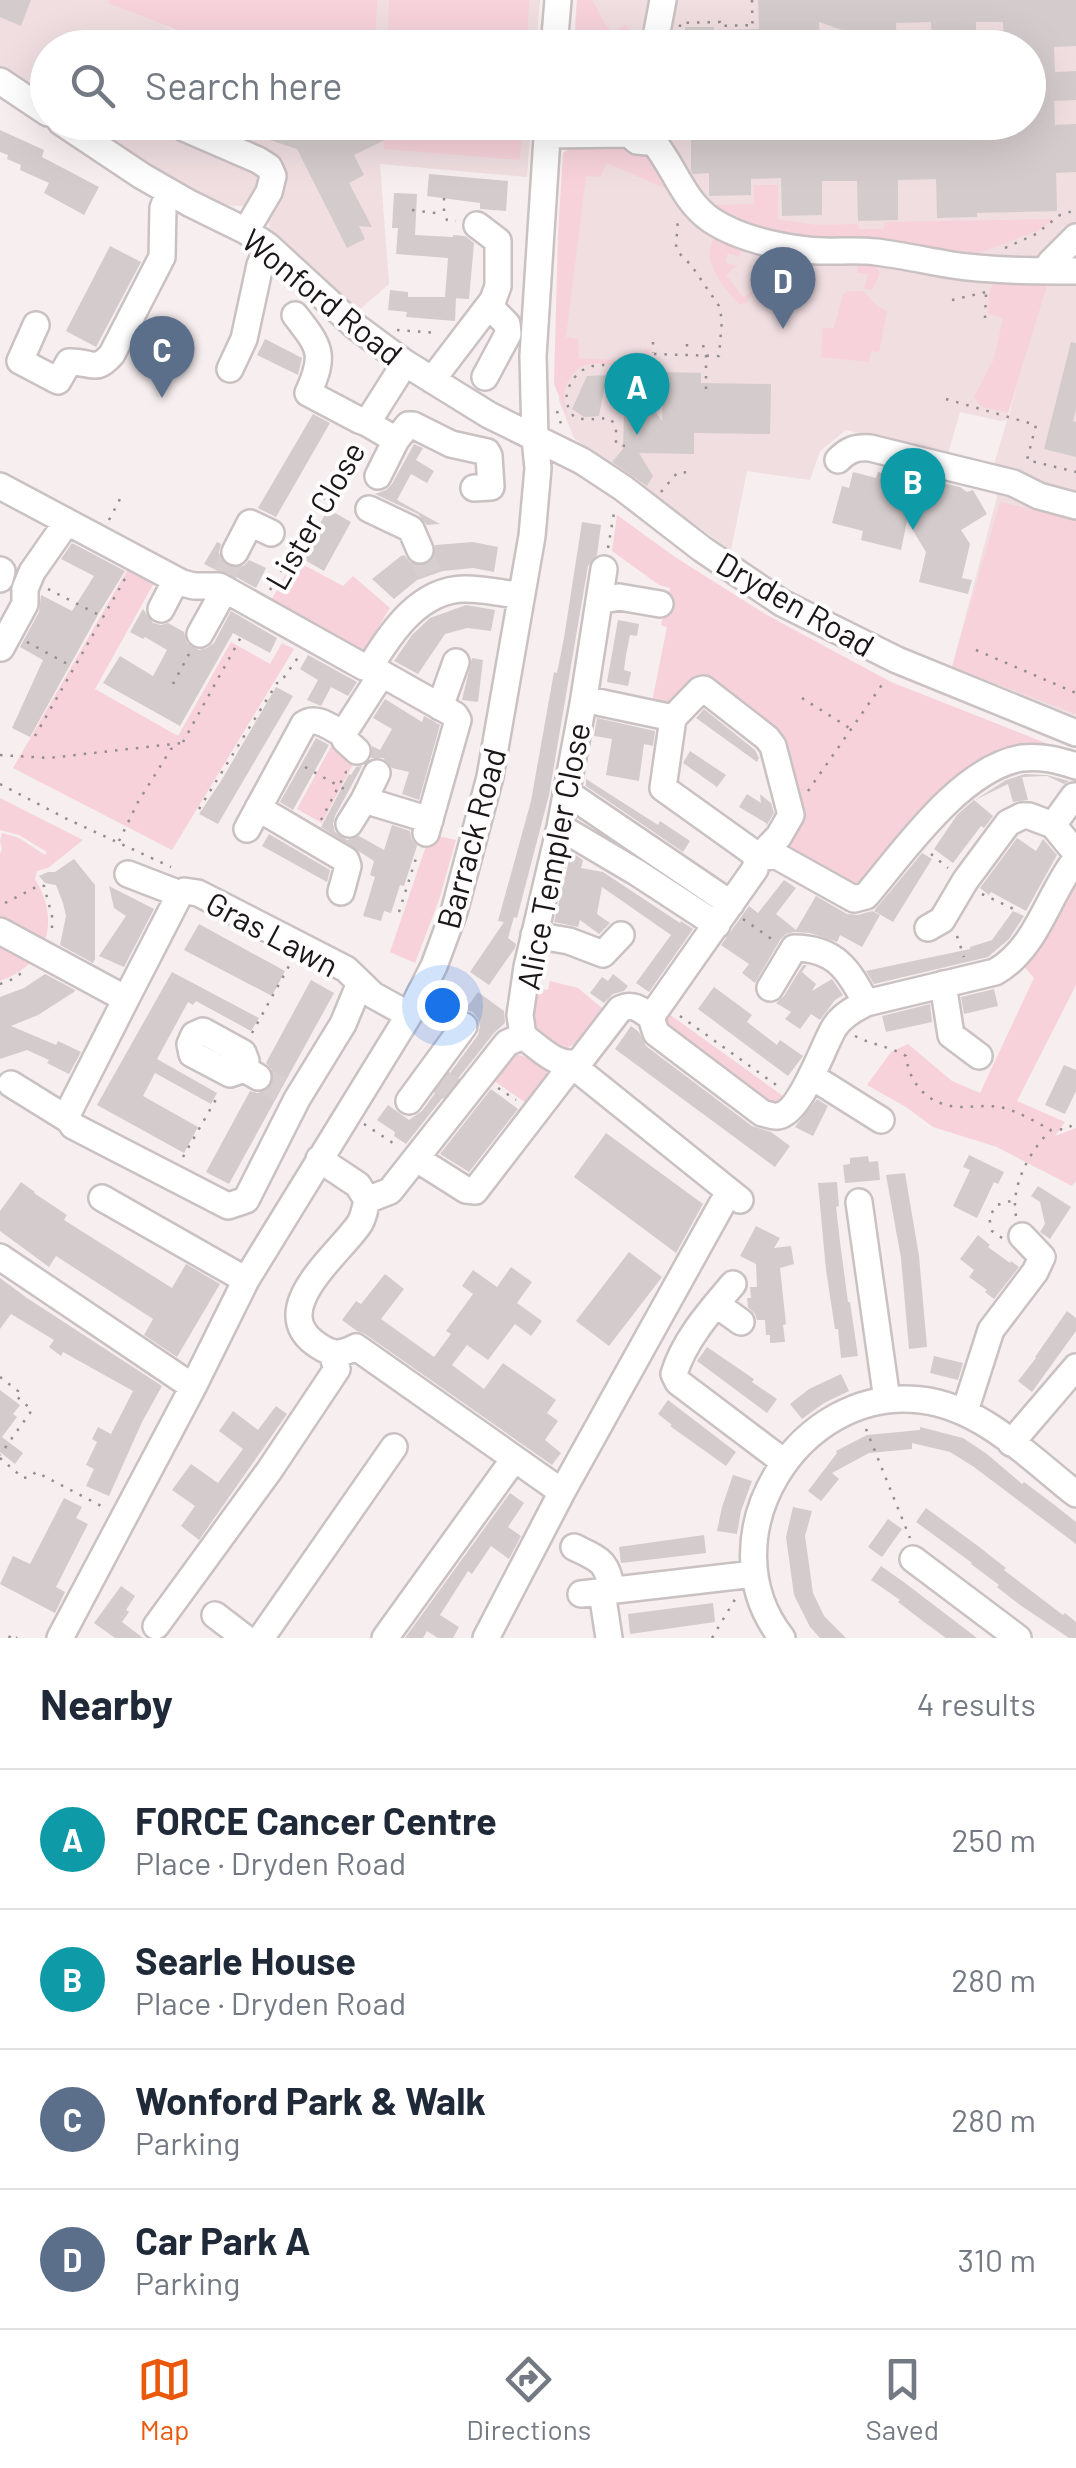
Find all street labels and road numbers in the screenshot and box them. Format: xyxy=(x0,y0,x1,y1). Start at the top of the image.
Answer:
street label: Wonford Road xyxy=(235,220,411,372)
street label: Lister Close xyxy=(256,434,372,596)
street label: Dryden Road xyxy=(711,543,881,663)
street label: Alice Templer Close xyxy=(507,719,597,993)
street label: Barrack Road xyxy=(428,743,512,933)
street label: Gras Lawn xyxy=(201,882,345,984)

